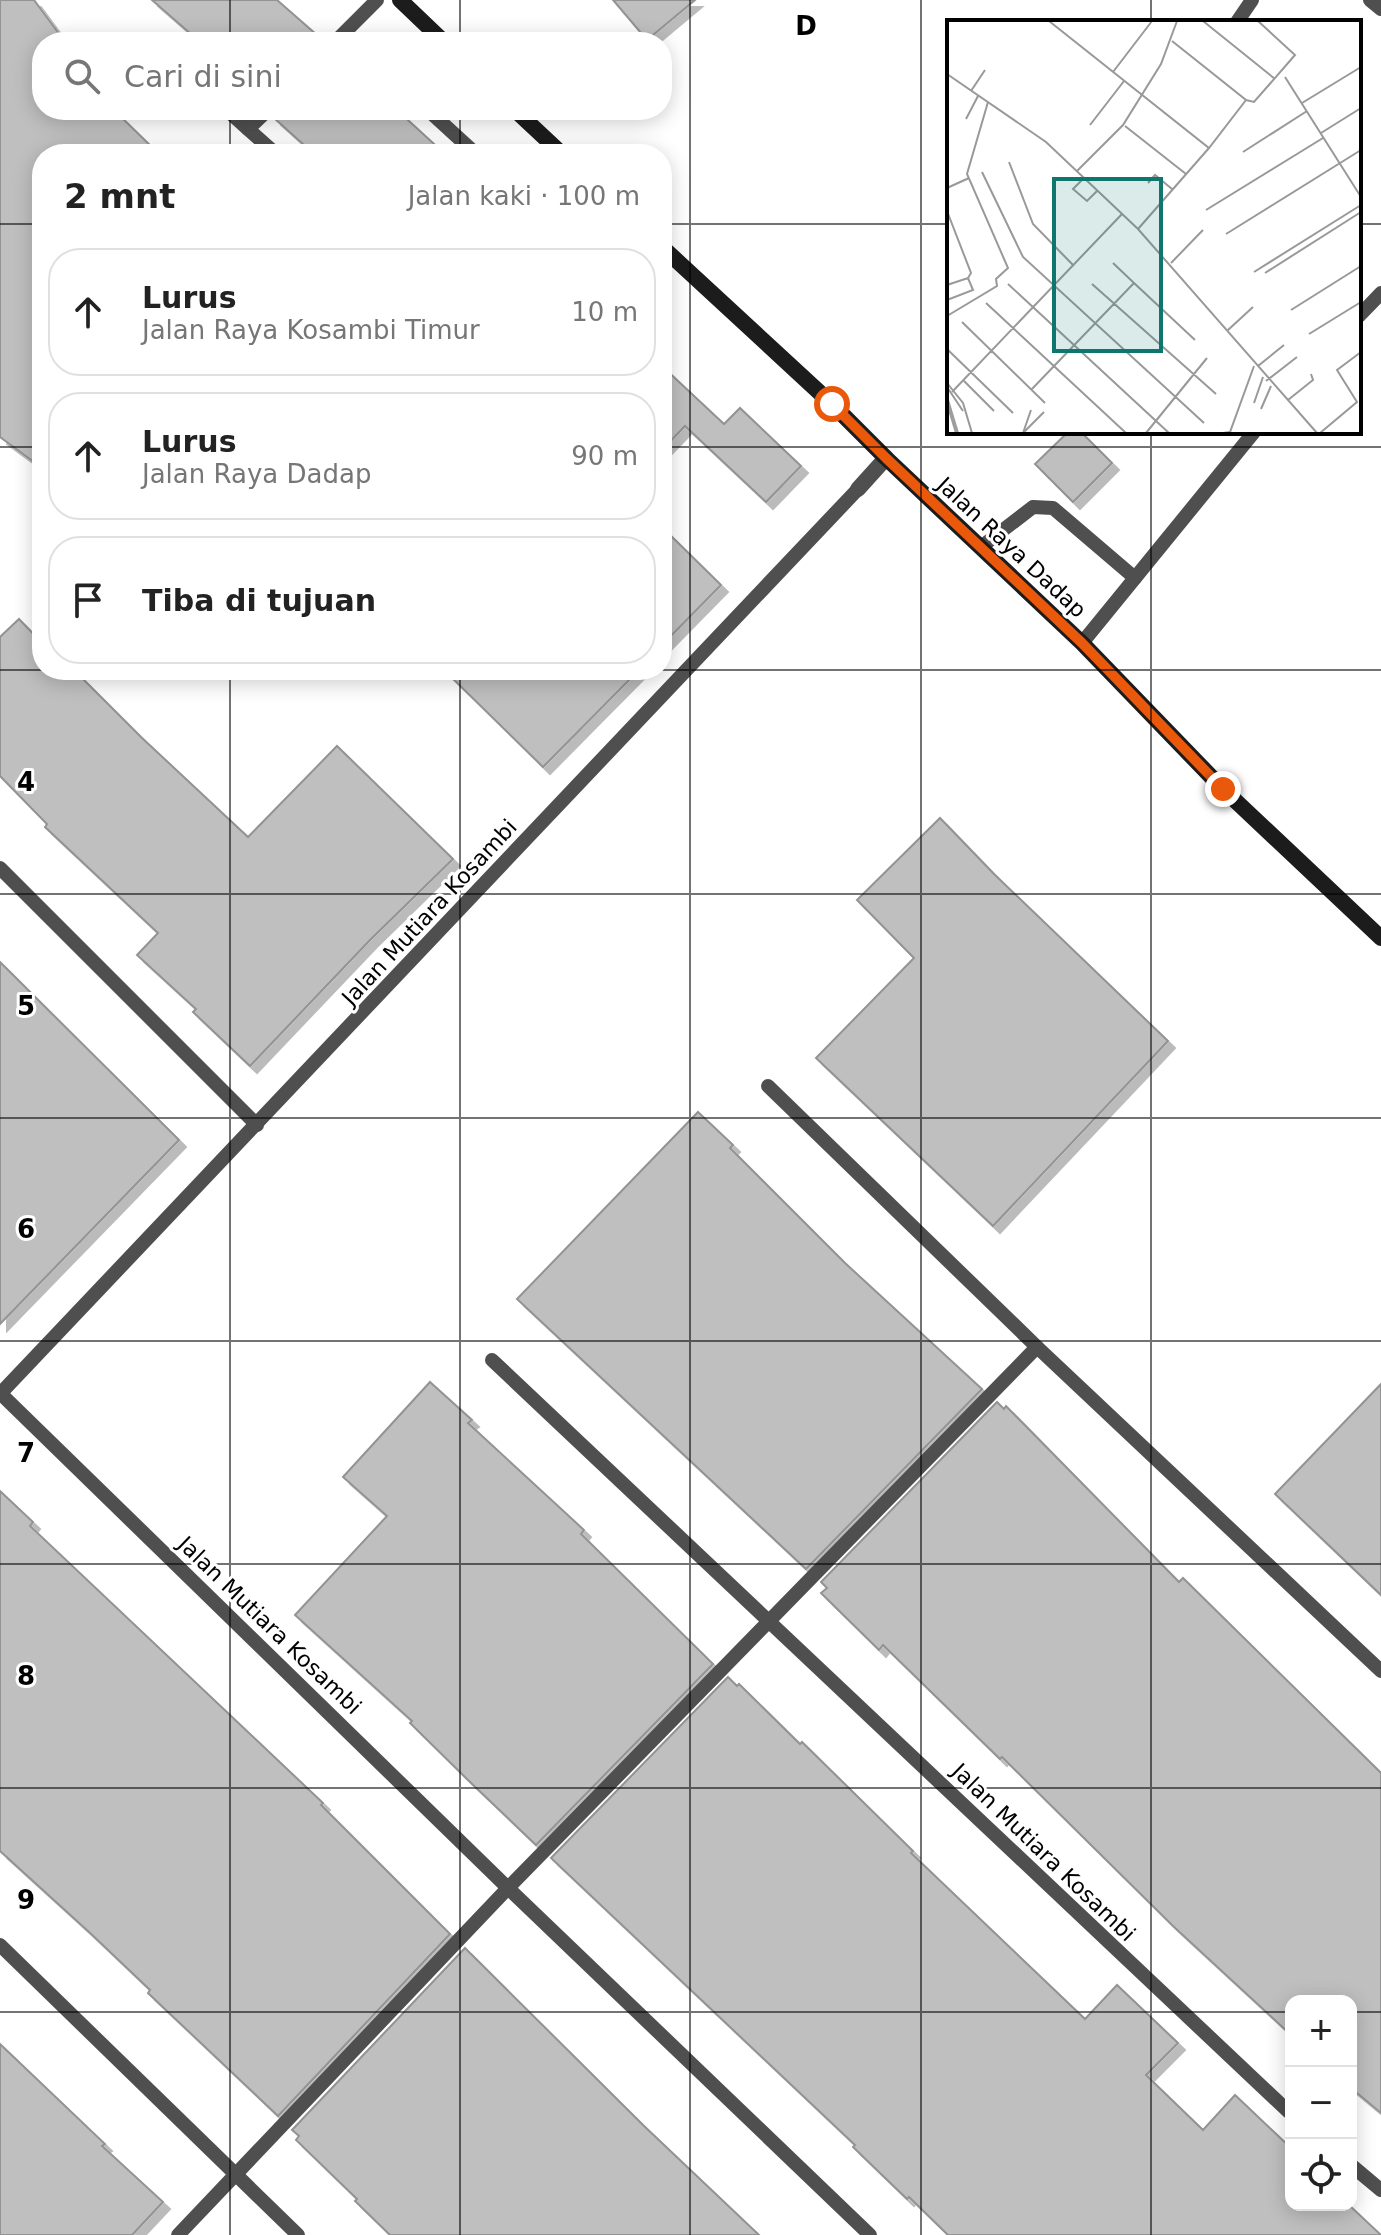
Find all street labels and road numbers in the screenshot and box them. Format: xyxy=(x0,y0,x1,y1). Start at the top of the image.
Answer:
street label: Jalan Raya Dadap xyxy=(931,471,1091,623)
street label: Jalan Mutiara Kosambi xyxy=(336,814,522,1012)
street label: Jalan Mutiara Kosambi xyxy=(172,1530,366,1719)
street label: Jalan Mutiara Kosambi xyxy=(946,1757,1140,1946)

